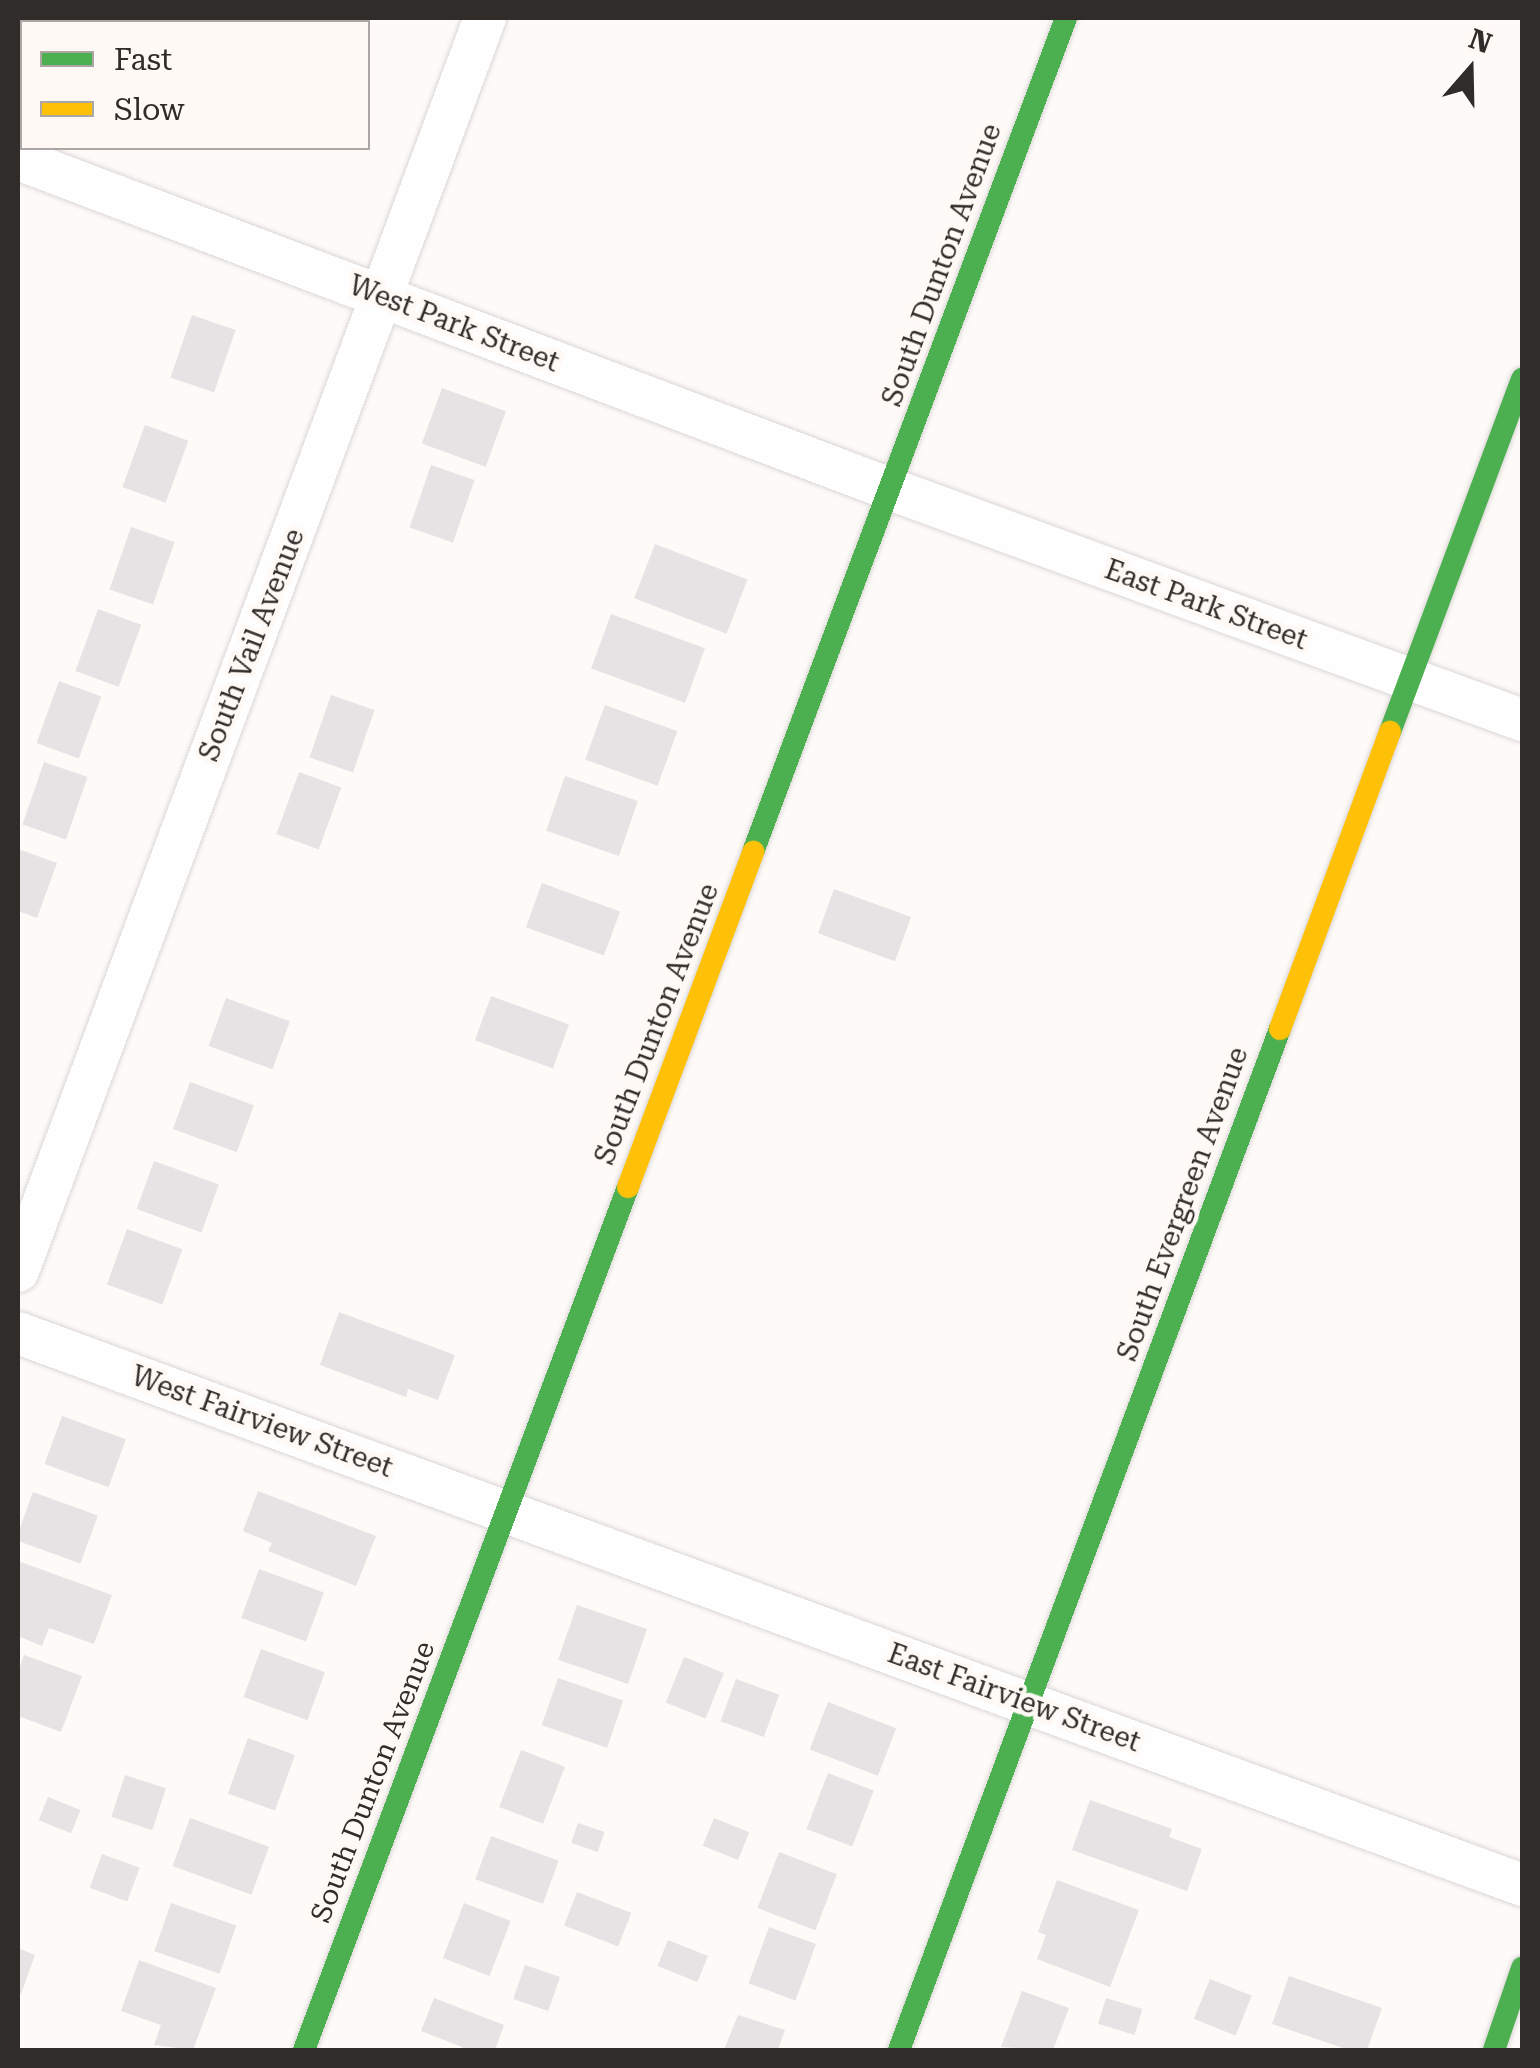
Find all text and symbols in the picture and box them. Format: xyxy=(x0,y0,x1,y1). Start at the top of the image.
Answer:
legend xyxy=(20,20,370,150)
north arrow xyxy=(1420,20,1520,120)
text: N xyxy=(1465,22,1496,61)
text: Fast xyxy=(114,42,172,77)
text: Slow xyxy=(114,92,185,127)
street label: South Dunton Avenue xyxy=(875,119,1009,411)
street label: West Park Street xyxy=(344,268,564,380)
street label: South Vail Avenue xyxy=(192,524,312,766)
street label: East Park Street xyxy=(1100,553,1312,657)
street label: South Dunton Avenue xyxy=(588,879,726,1169)
street label: South Evergreen Avenue xyxy=(1111,1043,1255,1365)
street label: West Fairview Street xyxy=(127,1359,397,1485)
street label: South Dunton Avenue xyxy=(304,1637,442,1927)
street label: East Fairview Street xyxy=(883,1637,1145,1759)

